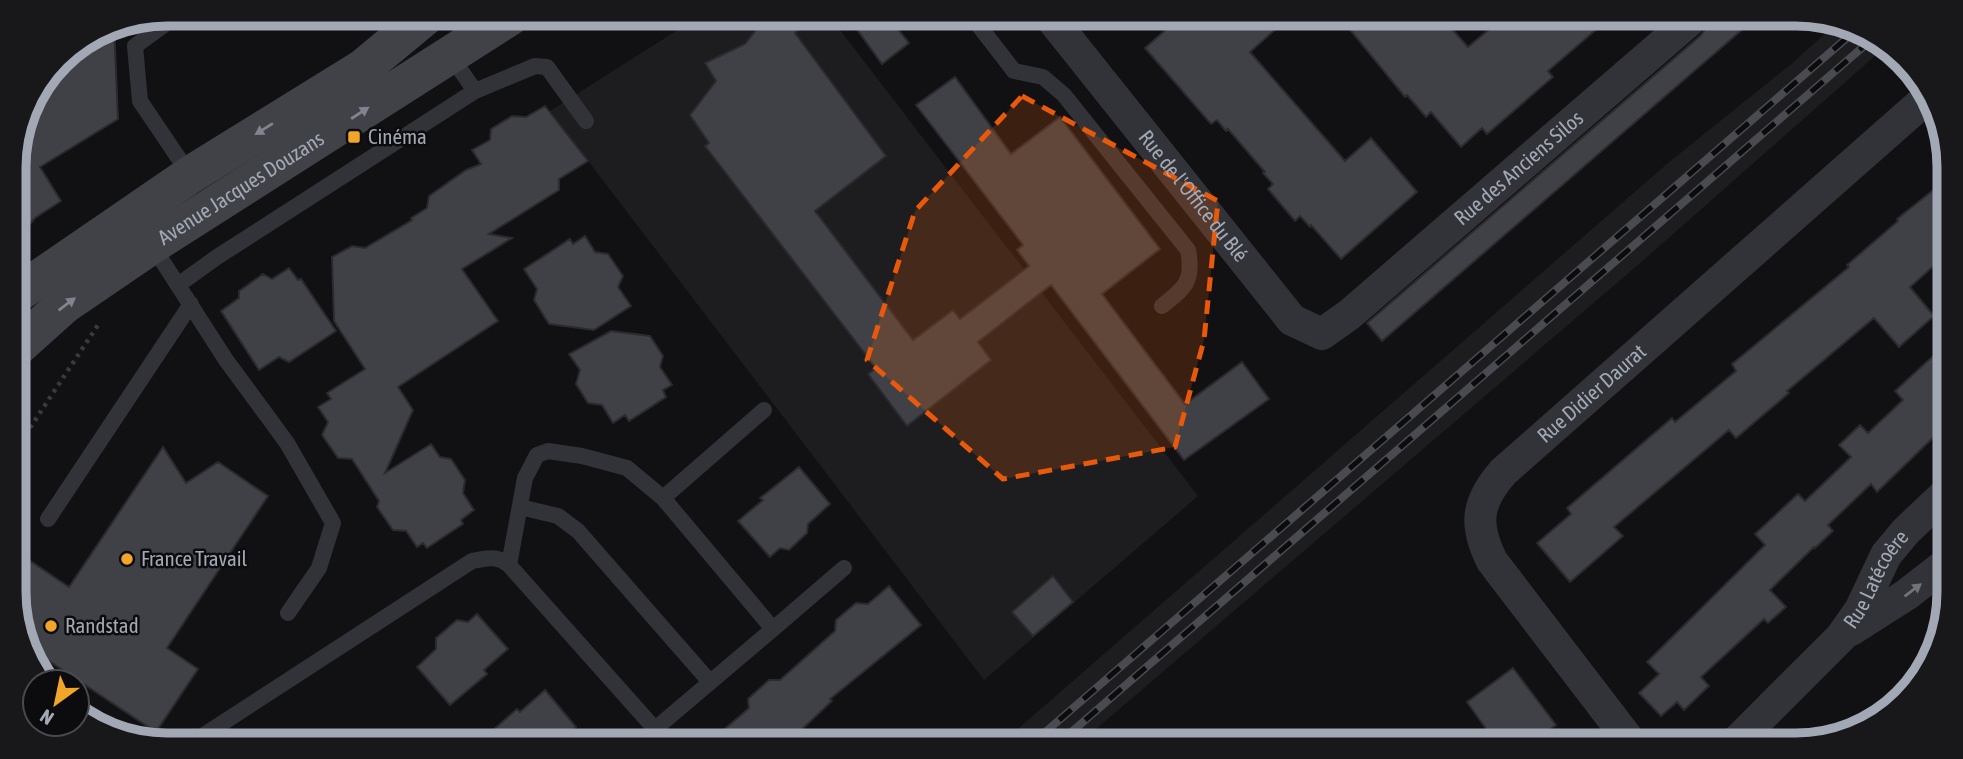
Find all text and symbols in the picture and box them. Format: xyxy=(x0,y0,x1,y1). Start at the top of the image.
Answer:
street label: Rue des Anciens Silos xyxy=(1449,105,1587,230)
one-way arrow xyxy=(350,106,369,119)
one-way arrow xyxy=(254,123,273,136)
place label: Cinéma xyxy=(368,124,427,148)
street label: Rue de l'Office du Blé xyxy=(1134,125,1254,266)
street label: Avenue Jacques Douzans xyxy=(153,126,328,249)
marker: Cinéma xyxy=(346,129,362,145)
one-way arrow xyxy=(57,297,76,311)
street label: Rue Didier Daurat xyxy=(1532,339,1650,447)
street label: Rue Latécoère xyxy=(1838,525,1913,633)
place label: France Travail xyxy=(141,546,247,570)
marker: France Travail xyxy=(119,551,135,567)
one-way arrow xyxy=(1904,583,1922,597)
place label: Randstad xyxy=(65,613,139,637)
marker: Randstad xyxy=(43,618,59,634)
north arrow xyxy=(21,668,91,738)
text: N xyxy=(36,705,57,730)

